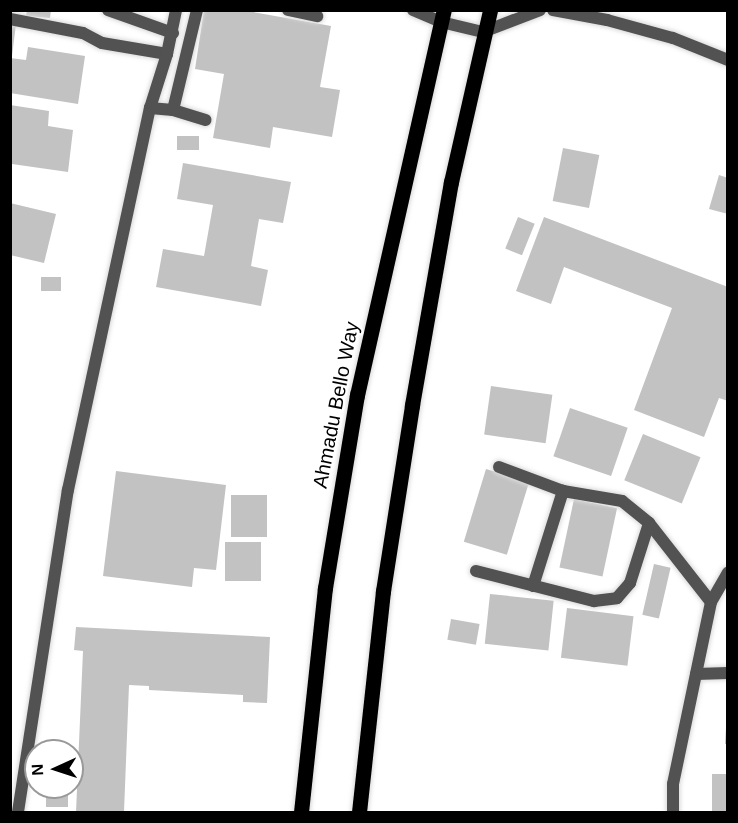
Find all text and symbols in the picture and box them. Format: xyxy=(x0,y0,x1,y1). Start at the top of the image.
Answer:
street label: Ahmadu Bello Way xyxy=(308,320,364,490)
north arrow xyxy=(24,739,84,799)
text: N xyxy=(29,764,46,776)

